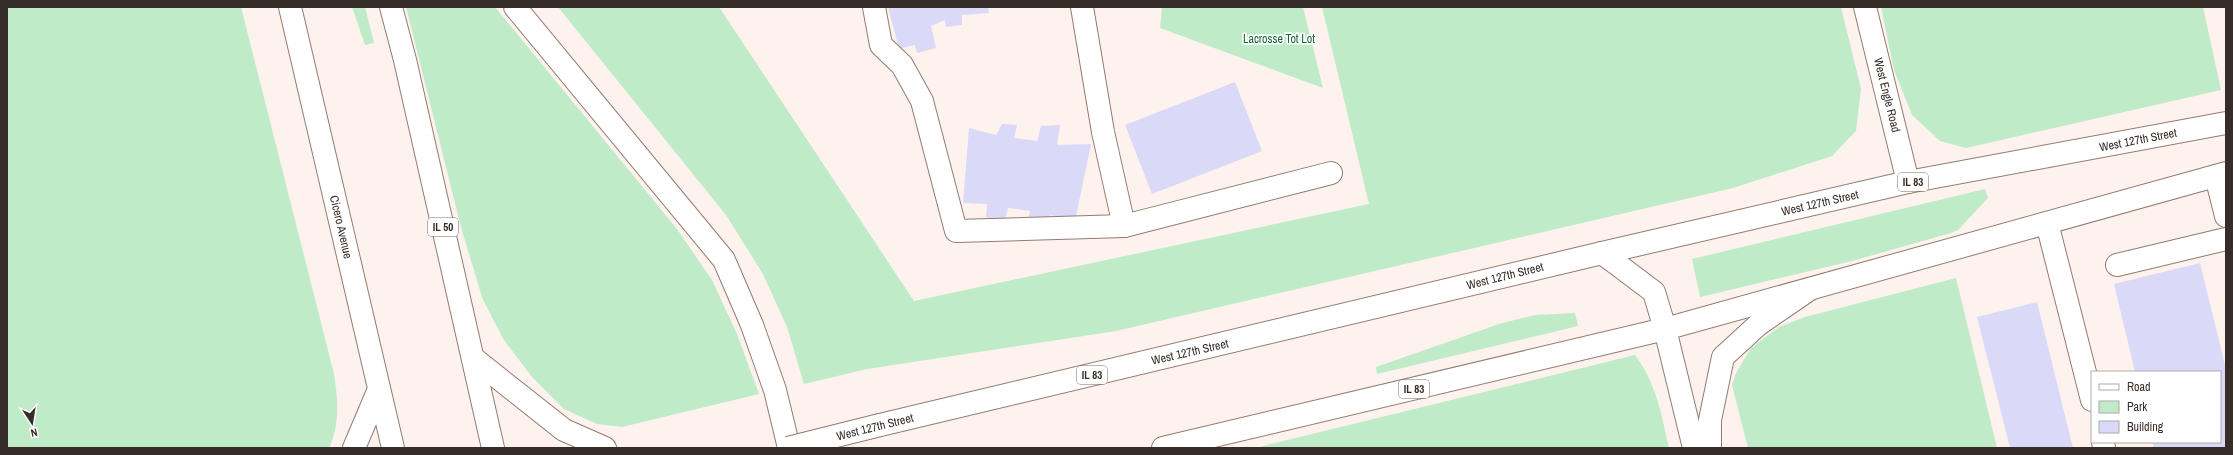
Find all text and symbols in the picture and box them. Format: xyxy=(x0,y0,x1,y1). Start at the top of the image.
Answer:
park label: Lacrosse Tot Lot xyxy=(1243,31,1315,47)
street label: West Engle Road xyxy=(1870,56,1904,134)
street label: West 127th Street xyxy=(2098,125,2178,155)
road number: IL 83 xyxy=(1898,173,1928,191)
street label: West 127th Street xyxy=(1780,186,1860,220)
street label: Cicero Avenue xyxy=(326,194,356,260)
road number: IL 50 xyxy=(428,218,458,236)
street label: West 127th Street xyxy=(1465,259,1545,293)
street label: West 127th Street xyxy=(1150,335,1230,369)
road number: IL 83 xyxy=(1077,366,1107,384)
legend xyxy=(2091,371,2221,443)
text: Road xyxy=(2127,379,2151,395)
road number: IL 83 xyxy=(1399,380,1429,398)
text: Park xyxy=(2127,399,2147,415)
north arrow xyxy=(12,403,52,443)
street label: West 127th Street xyxy=(835,410,915,444)
text: Building xyxy=(2127,419,2164,435)
text: N xyxy=(29,425,39,440)

